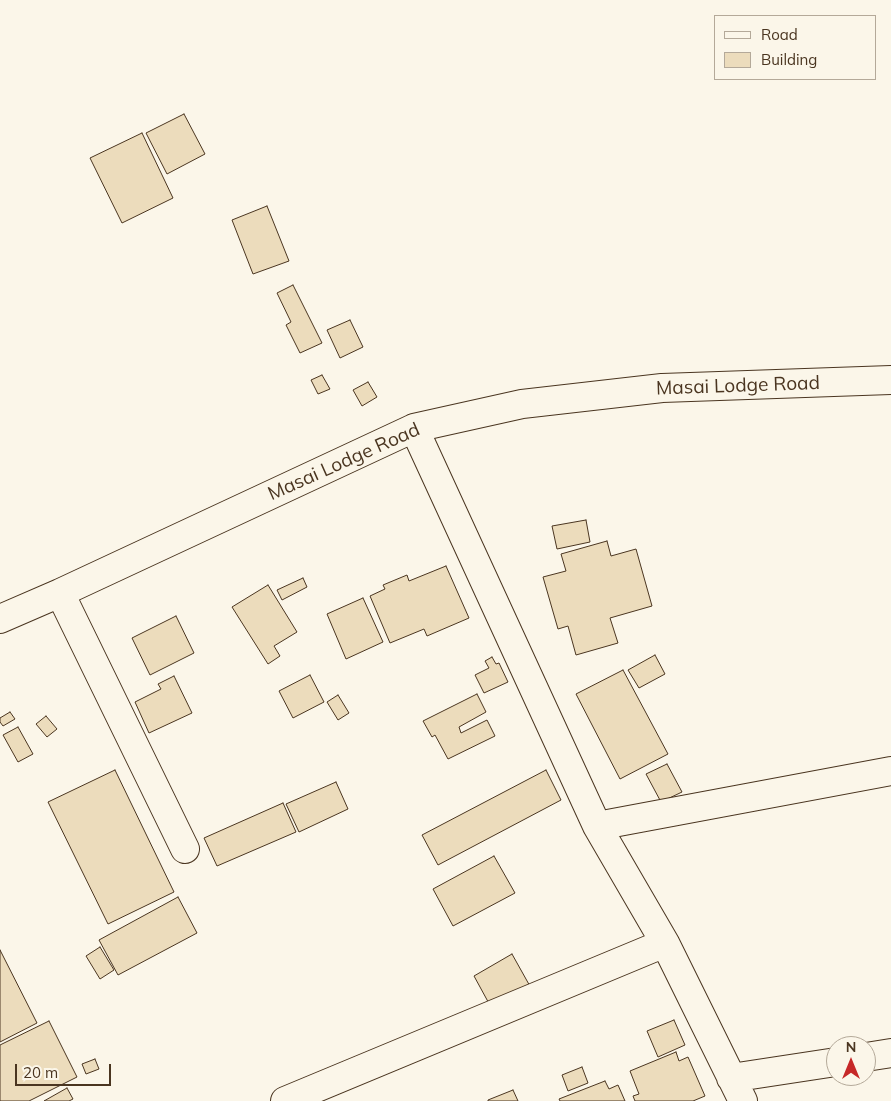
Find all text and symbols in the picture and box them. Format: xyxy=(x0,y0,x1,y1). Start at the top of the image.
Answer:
legend xyxy=(714,15,876,80)
text: Road xyxy=(761,25,798,44)
text: Building xyxy=(761,50,817,69)
street label: Masai Lodge Road xyxy=(656,372,820,400)
street label: Masai Lodge Road xyxy=(265,418,423,506)
north arrow xyxy=(826,1036,876,1086)
text: N xyxy=(846,1038,856,1056)
scale bar xyxy=(18,1054,114,1086)
text: 20 m xyxy=(23,1063,58,1082)

